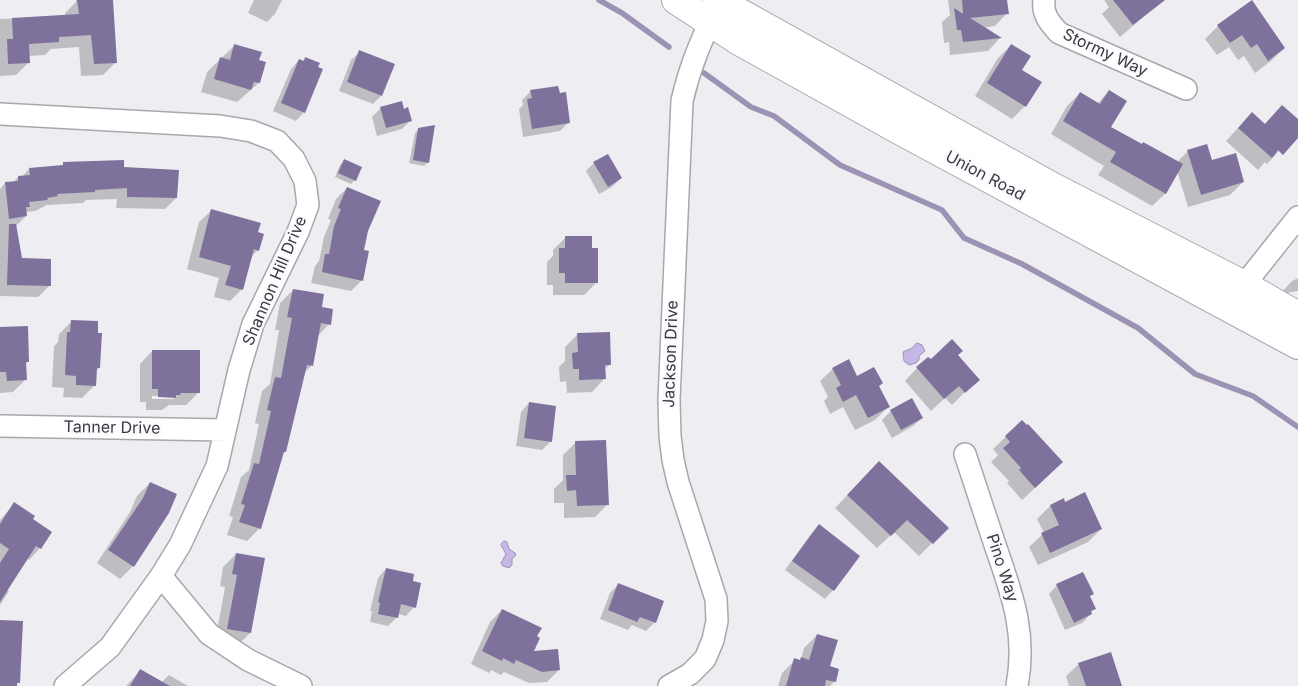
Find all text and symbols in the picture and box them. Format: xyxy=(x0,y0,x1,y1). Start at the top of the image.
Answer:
street label: Stormy Way xyxy=(1060,25,1150,81)
street label: Union Road xyxy=(942,147,1028,205)
street label: Shannon Hill Drive xyxy=(239,213,311,349)
street label: Jackson Drive xyxy=(660,300,682,408)
street label: Tanner Drive xyxy=(64,418,160,438)
street label: Pino Way xyxy=(982,532,1022,604)

